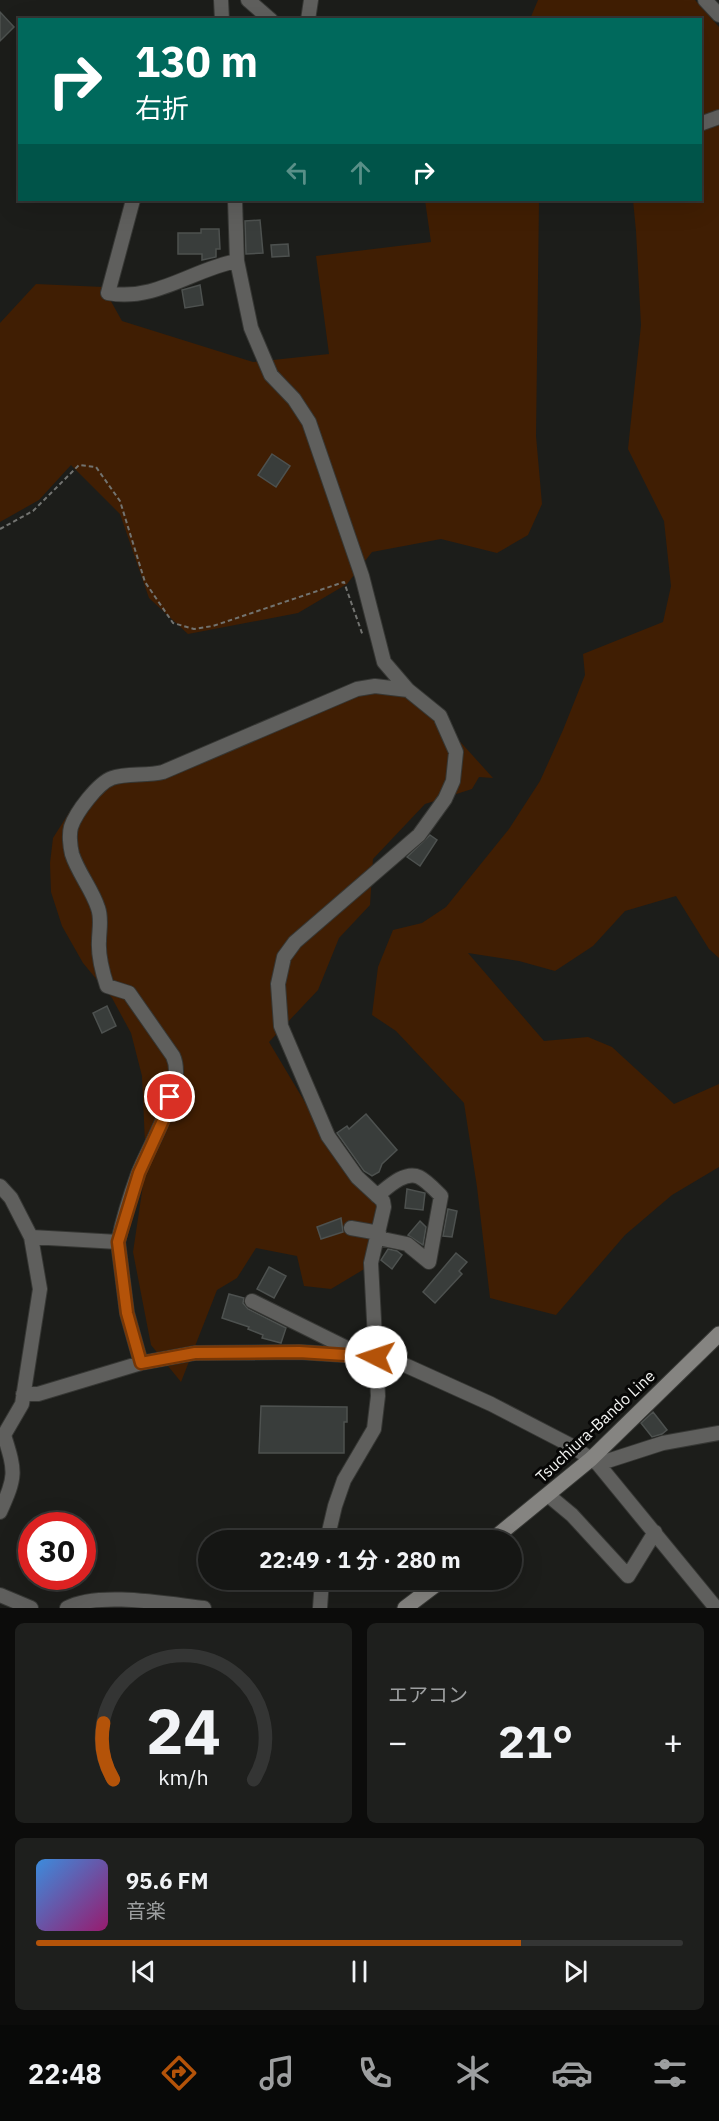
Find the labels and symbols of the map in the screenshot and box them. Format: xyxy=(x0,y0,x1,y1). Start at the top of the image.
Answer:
pin xyxy=(144,1071,195,1122)
position arrow xyxy=(344,1325,408,1389)
street label: Tsuchiura-Bando Line xyxy=(531,1365,659,1486)
speed limit sign: 30 xyxy=(18,1512,96,1590)

